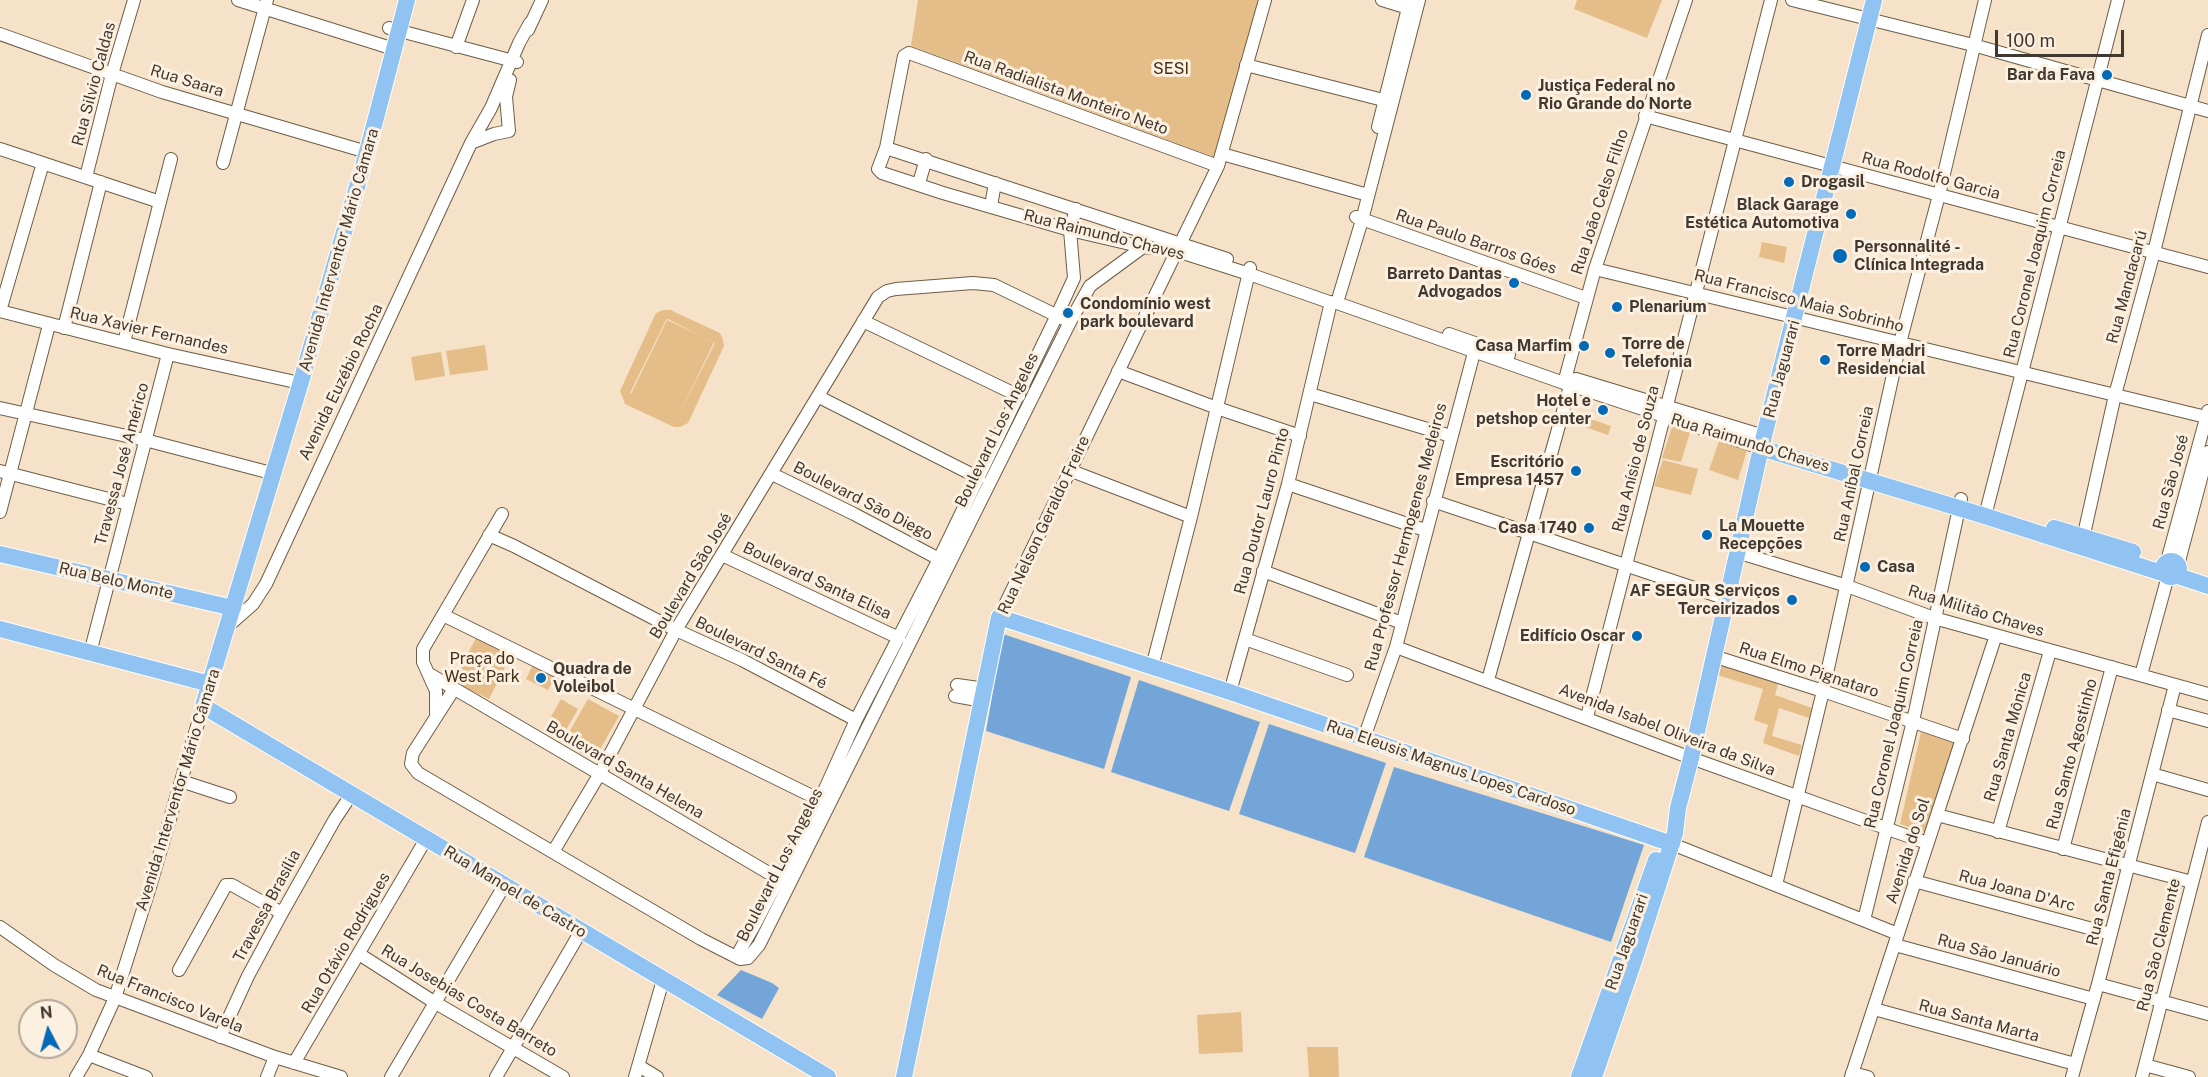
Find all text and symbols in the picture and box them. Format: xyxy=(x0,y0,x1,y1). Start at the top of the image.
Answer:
scale bar xyxy=(1998,18,2127,56)
street label: Rua Silvio Caldas xyxy=(68,20,120,148)
text: 100 m xyxy=(2006,30,2055,51)
street label: Rua Radialista Monteiro Neto xyxy=(961,47,1171,139)
park label: SESI xyxy=(1153,59,1189,79)
street label: Rua Saara xyxy=(148,61,226,101)
place label: Bar da Fava xyxy=(2007,65,2095,85)
marker: Bar da Fava xyxy=(2100,68,2114,82)
place label: Justiça Federal no Rio Grande do Norte xyxy=(1538,76,1692,114)
marker: Justiça Federal no Rio Grande do Norte xyxy=(1519,88,1533,102)
street label: Avenida Interventor Mário Câmara xyxy=(295,126,383,374)
street label: Rua João Celso Filho xyxy=(1567,127,1633,277)
street label: Rua Rodolfo Garcia xyxy=(1860,148,2002,204)
street label: Rua Coronel Joaquim Correia xyxy=(2000,148,2070,360)
place label: Drogasil xyxy=(1801,172,1865,192)
marker: Drogasil xyxy=(1782,175,1796,189)
place label: Black Garage Estética Automotiva xyxy=(1685,195,1839,233)
street label: Rua Paulo Barros Góes xyxy=(1393,205,1559,279)
street label: Rua Raimundo Chaves xyxy=(1022,206,1186,264)
marker: Black Garage Estética Automotiva xyxy=(1844,207,1858,221)
street label: Rua Mandacarú xyxy=(2103,228,2151,346)
place label: Personnalité - Clínica Integrada xyxy=(1854,237,1984,275)
marker: Personnalité - Clínica Integrada xyxy=(1831,247,1849,265)
place label: Barreto Dantas Advogados xyxy=(1387,264,1502,302)
street label: Rua Francisco Maia Sobrinho xyxy=(1692,266,1906,336)
marker: Barreto Dantas Advogados xyxy=(1507,276,1521,290)
place label: Condomínio west park boulevard xyxy=(1080,294,1211,332)
place label: Plenarium xyxy=(1629,297,1707,317)
marker: Plenarium xyxy=(1610,300,1624,314)
street label: Avenida Euzébio Rocha xyxy=(295,301,387,463)
street label: Rua Xavier Fernandes xyxy=(68,303,230,359)
marker: Condomínio west park boulevard xyxy=(1061,306,1075,320)
street label: Rua Jaguarari xyxy=(1760,318,1804,420)
place label: Torre de Telefonia xyxy=(1622,334,1692,372)
place label: Casa Marfim xyxy=(1475,336,1572,356)
marker: Casa Marfim xyxy=(1577,339,1591,353)
place label: Torre Madri Residencial xyxy=(1837,341,1925,379)
marker: Torre de Telefonia xyxy=(1603,346,1617,360)
street label: Boulevard Los Angeles xyxy=(951,350,1043,510)
marker: Torre Madri Residencial xyxy=(1818,353,1832,367)
street label: Travessa José Américo xyxy=(91,380,153,548)
street label: Rua Anísio de Souza xyxy=(1609,384,1663,534)
place label: Hotel e petshop center xyxy=(1476,391,1591,429)
street label: Rua Professor Hermogenes Medeiros xyxy=(1361,401,1451,673)
marker: Hotel e petshop center xyxy=(1596,403,1610,417)
street label: Rua Aníbal Correia xyxy=(1830,404,1878,544)
street label: Rua Raimundo Chaves xyxy=(1668,410,1832,476)
street label: Rua Doutor Lauro Pinto xyxy=(1230,426,1294,596)
street label: Rua São José xyxy=(2149,432,2193,532)
street label: Rua Nelson Geraldo Freire xyxy=(994,433,1094,617)
place label: Escritório Empresa 1457 xyxy=(1455,452,1564,490)
street label: Boulevard São Diego xyxy=(790,457,936,545)
marker: Escritório Empresa 1457 xyxy=(1569,464,1583,478)
street label: Boulevard São José xyxy=(646,509,736,643)
place label: La Mouette Recepções xyxy=(1719,516,1805,554)
place label: Casa 1740 xyxy=(1498,518,1577,538)
marker: Casa 1740 xyxy=(1582,521,1596,535)
marker: La Mouette Recepções xyxy=(1700,528,1714,542)
street label: Boulevard Santa Elisa xyxy=(740,538,894,624)
place label: Casa xyxy=(1877,557,1915,577)
street label: Rua Belo Monte xyxy=(57,558,175,604)
marker: Casa xyxy=(1858,560,1872,574)
place label: AF SEGUR Serviços Terceirizados xyxy=(1629,581,1780,619)
street label: Rua Militão Chaves xyxy=(1906,581,2046,641)
marker: AF SEGUR Serviços Terceirizados xyxy=(1785,593,1799,607)
street label: Boulevard Santa Fé xyxy=(692,613,830,693)
street label: Rua Coronel Joaquim Correia xyxy=(1861,618,1927,830)
place label: Edifício Oscar xyxy=(1520,626,1625,646)
marker: Edifício Oscar xyxy=(1630,629,1644,643)
street label: Rua Elmo Pignataro xyxy=(1737,638,1881,702)
park label: Praça do West Park xyxy=(444,649,520,687)
place label: Quadra de Voleibol xyxy=(553,659,632,697)
street label: Avenida Interventor Mário Câmara xyxy=(132,667,224,913)
street label: Rua Santa Mônica xyxy=(1980,670,2036,804)
marker: Quadra de Voleibol xyxy=(534,671,548,685)
street label: Rua Santo Agostinho xyxy=(2043,676,2101,832)
street label: Avenida Isabel Oliveira da Silva xyxy=(1556,680,1778,780)
street label: Rua Eleusis Magnus Lopes Cardoso xyxy=(1324,716,1578,820)
street label: Boulevard Santa Helena xyxy=(543,717,707,823)
street label: Boulevard Los Angeles xyxy=(733,785,827,945)
street label: Avenida do Sol xyxy=(1882,796,1934,906)
street label: Rua Santa Efigênia xyxy=(2083,806,2135,948)
street label: Rua Manoel de Castro xyxy=(440,842,590,942)
street label: Travessa Brasília xyxy=(229,847,305,965)
street label: Rua Joana D'Arc xyxy=(1957,866,2077,916)
street label: Rua Otávio Rodrigues xyxy=(298,869,394,1017)
street label: Rua São Clemente xyxy=(2133,876,2185,1014)
street label: Rua Jaguarari xyxy=(1602,891,1652,993)
street label: Rua São Januário xyxy=(1935,930,2063,982)
street label: Rua Josebias Costa Barreto xyxy=(378,941,560,1061)
street label: Rua Francisco Varela xyxy=(94,961,246,1037)
street label: Rua Santa Marta xyxy=(1917,996,2041,1046)
north arrow xyxy=(18,999,78,1059)
text: N xyxy=(39,1002,53,1023)

